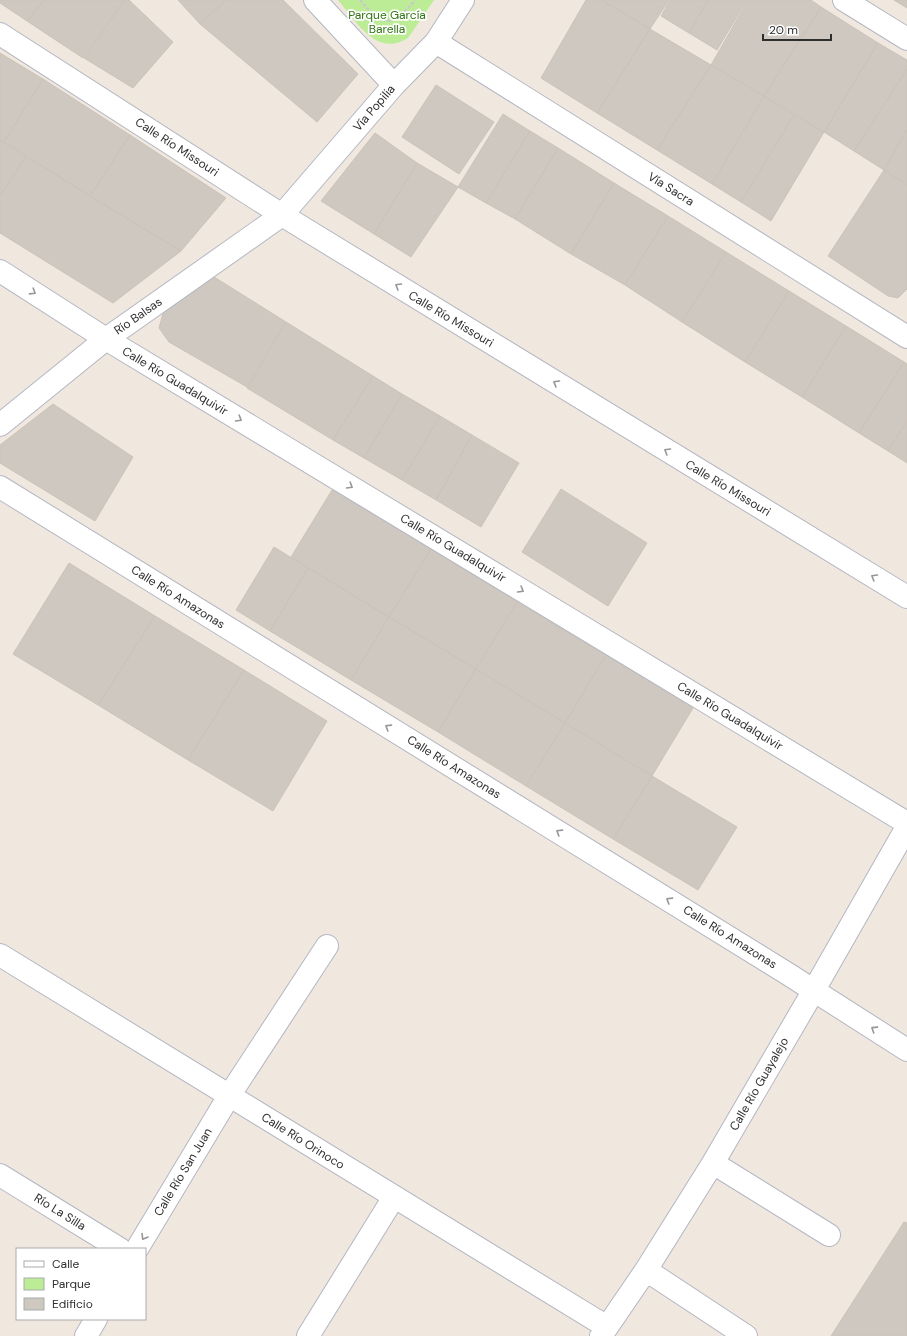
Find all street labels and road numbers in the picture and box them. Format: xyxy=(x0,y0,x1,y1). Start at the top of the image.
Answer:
street label: Vía Popilia xyxy=(349,81,399,135)
street label: Calle Río Missouri xyxy=(132,114,222,180)
street label: Vía Sacra xyxy=(645,169,697,209)
street label: Calle Río Missouri xyxy=(405,287,497,351)
street label: Río Balsas xyxy=(111,294,165,338)
street label: Calle Río Guadalquivir xyxy=(119,343,231,419)
street label: Calle Río Missouri xyxy=(682,456,774,520)
street label: Calle Río Guadalquivir xyxy=(397,510,509,586)
street label: Calle Río Amazonas xyxy=(128,562,228,632)
street label: Calle Río Guadalquivir xyxy=(674,678,786,754)
street label: Calle Río Amazonas xyxy=(404,732,504,802)
street label: Calle Río Amazonas xyxy=(680,902,780,972)
street label: Calle Río Guayalejo xyxy=(726,1034,792,1134)
street label: Calle Río Orinoco xyxy=(258,1109,348,1173)
street label: Calle Río San Juan xyxy=(150,1125,216,1219)
street label: Río La Silla xyxy=(31,1190,89,1234)

